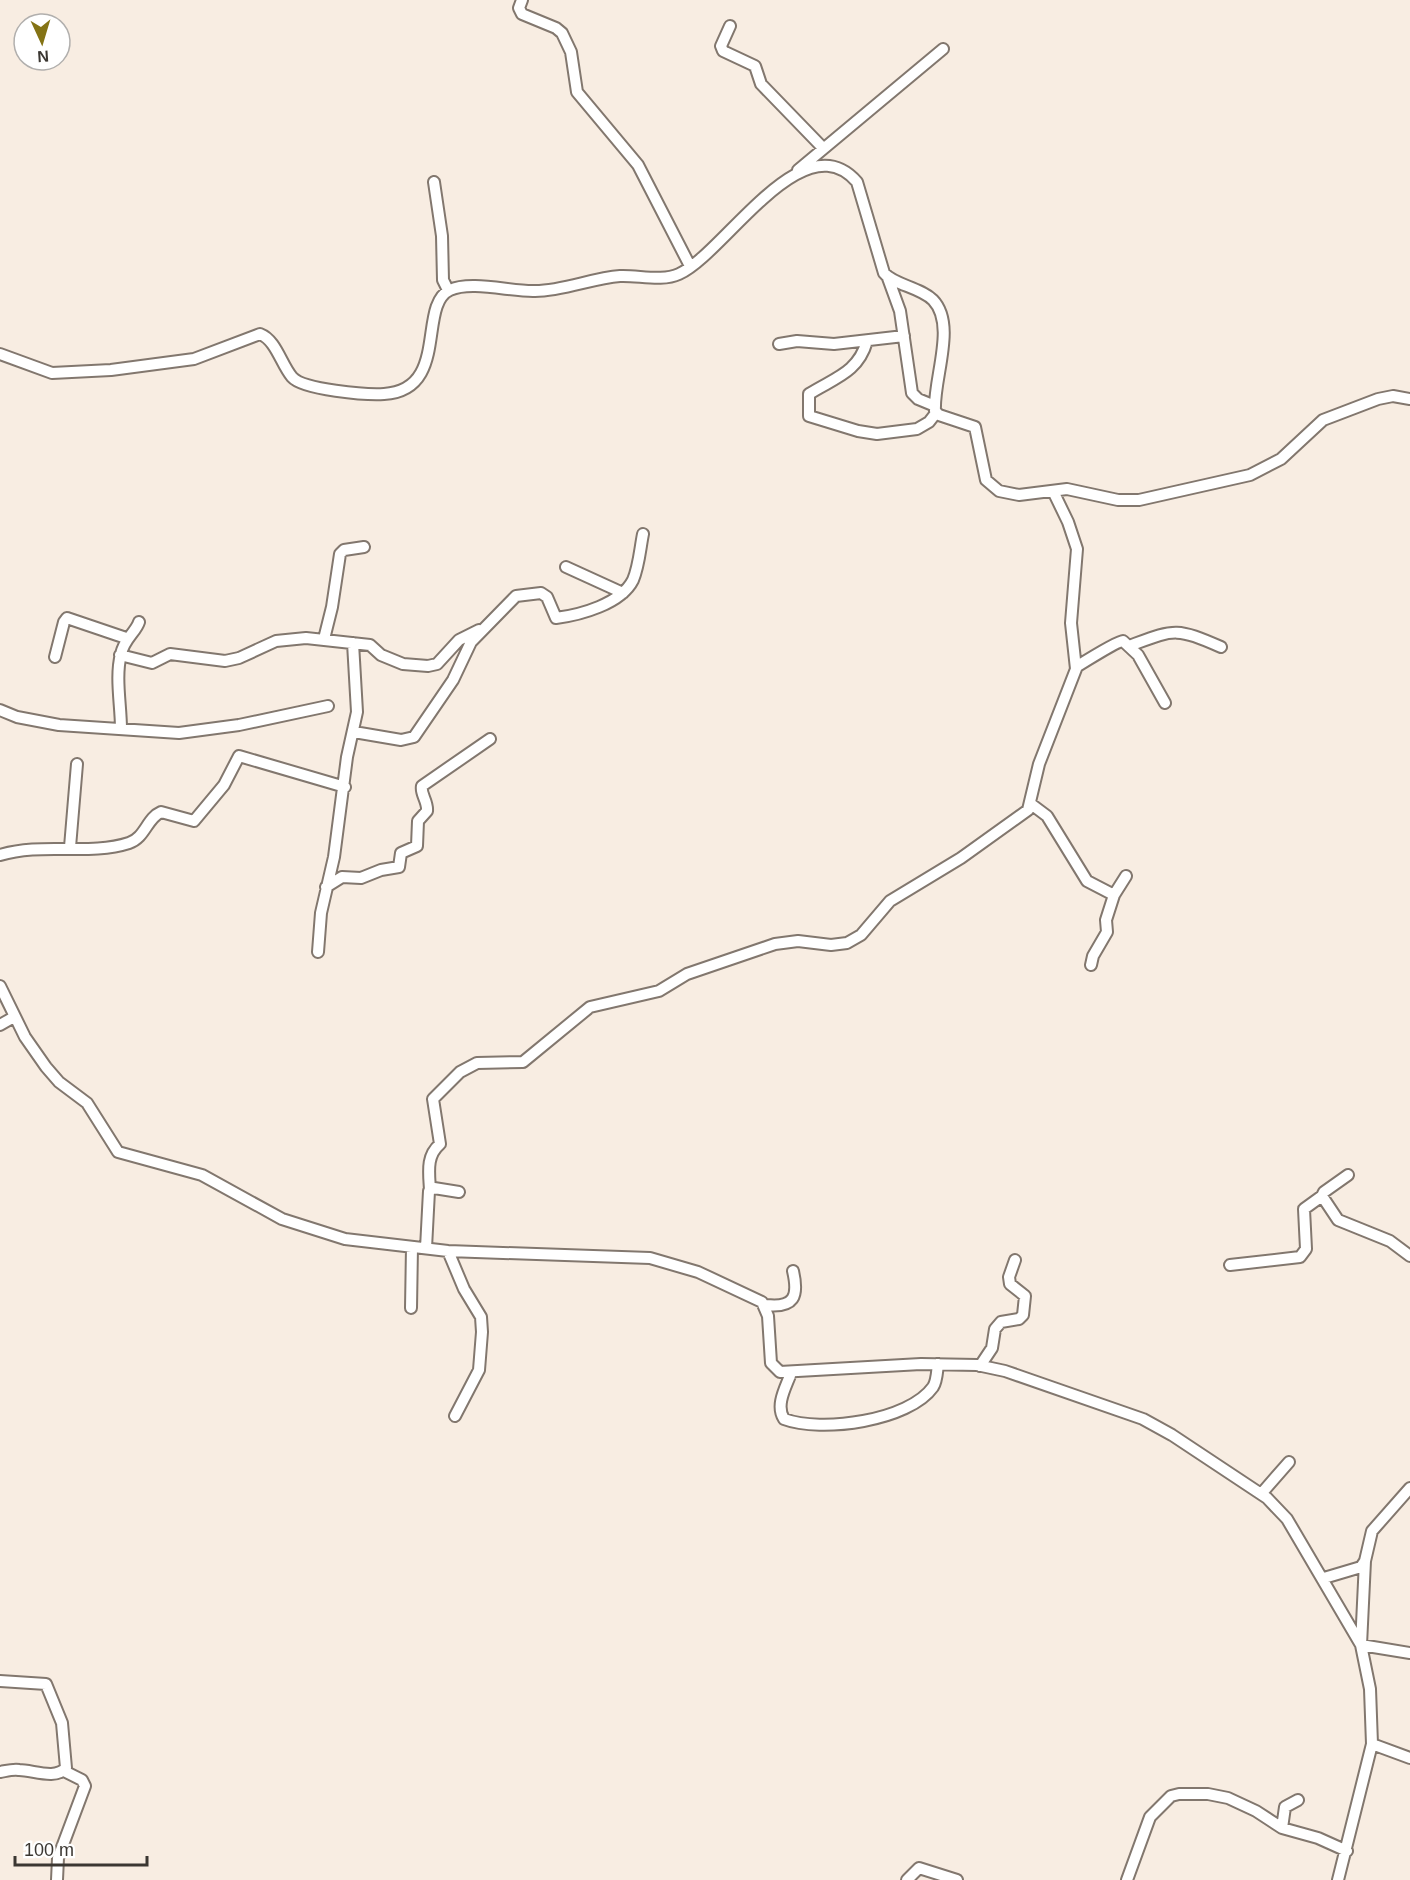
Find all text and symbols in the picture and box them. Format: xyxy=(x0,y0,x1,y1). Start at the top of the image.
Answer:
north arrow xyxy=(12,12,72,72)
text: N xyxy=(37,48,49,65)
scale bar xyxy=(15,1829,147,1867)
text: 100 m xyxy=(24,1840,74,1860)

